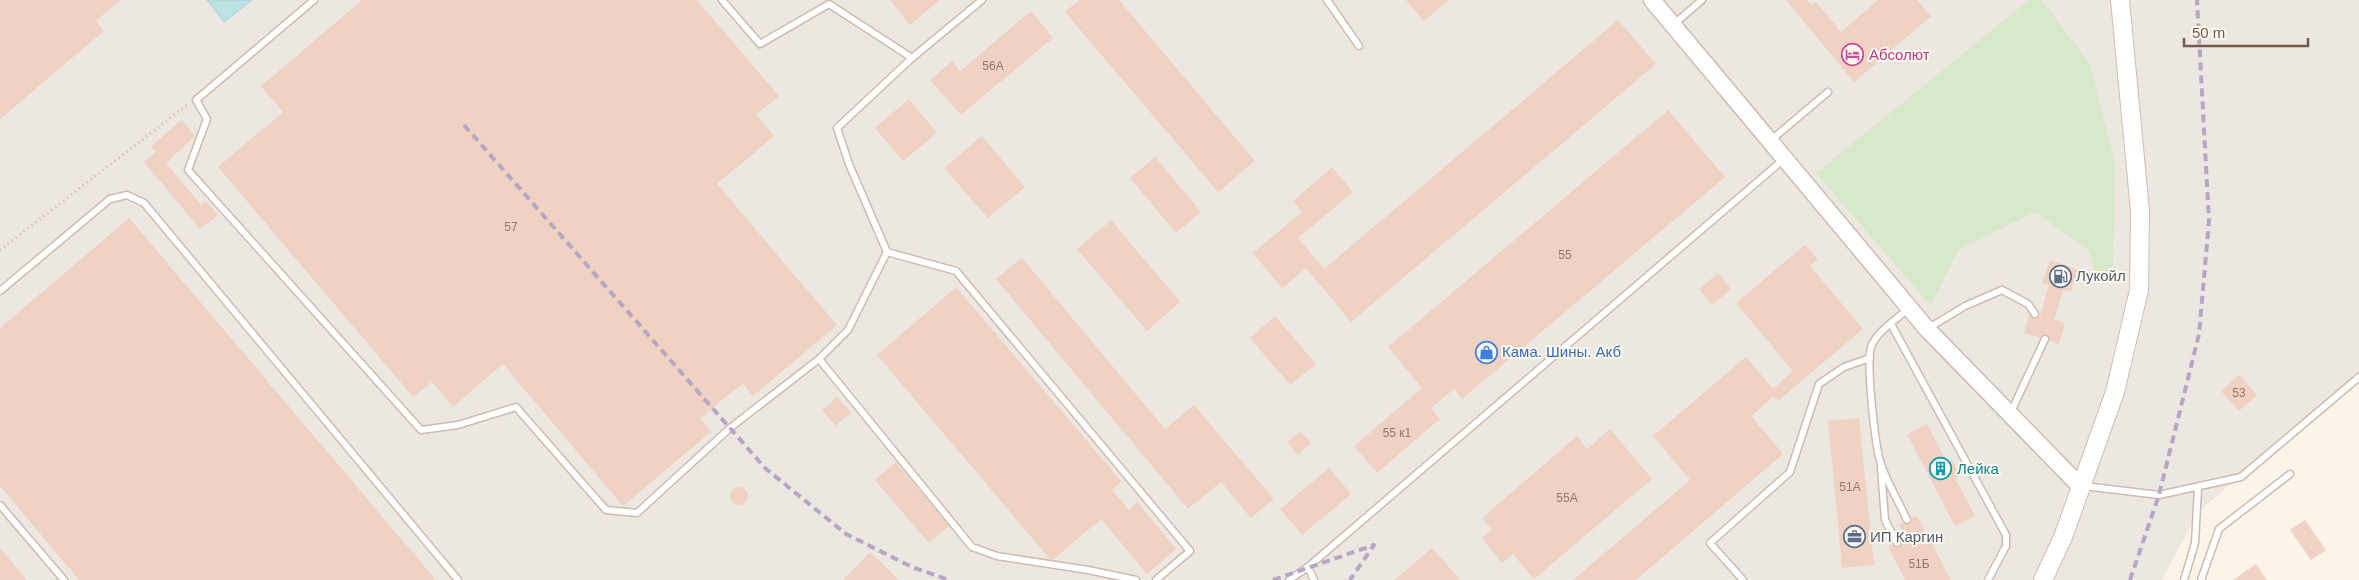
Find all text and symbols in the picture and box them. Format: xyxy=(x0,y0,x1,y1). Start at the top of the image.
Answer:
scale bar xyxy=(2184,15,2308,47)
text: 50 m xyxy=(2192,24,2225,41)
hotel icon: Абсолют xyxy=(1841,43,1865,67)
place label: Абсолют xyxy=(1869,46,1930,63)
house number: 56А xyxy=(982,59,1004,73)
house number: 57 xyxy=(504,220,518,234)
house number: 55 xyxy=(1558,248,1572,262)
fuel station icon: Лукойл xyxy=(2048,264,2072,288)
place label: Лукойл xyxy=(2076,267,2126,284)
shop icon: Кама. Шины. Акб xyxy=(1474,340,1498,364)
place label: Кама. Шины. Акб xyxy=(1502,343,1621,360)
house number: 53 xyxy=(2232,386,2246,400)
house number: 55 к1 xyxy=(1383,426,1412,440)
building icon: Лейка xyxy=(1929,457,1953,481)
place label: Лейка xyxy=(1957,460,1999,477)
house number: 51А xyxy=(1839,480,1861,494)
house number: 55А xyxy=(1556,491,1578,505)
office icon: ИП Каргин xyxy=(1842,525,1866,549)
place label: ИП Каргин xyxy=(1870,528,1943,545)
house number: 51Б xyxy=(1908,557,1930,571)

